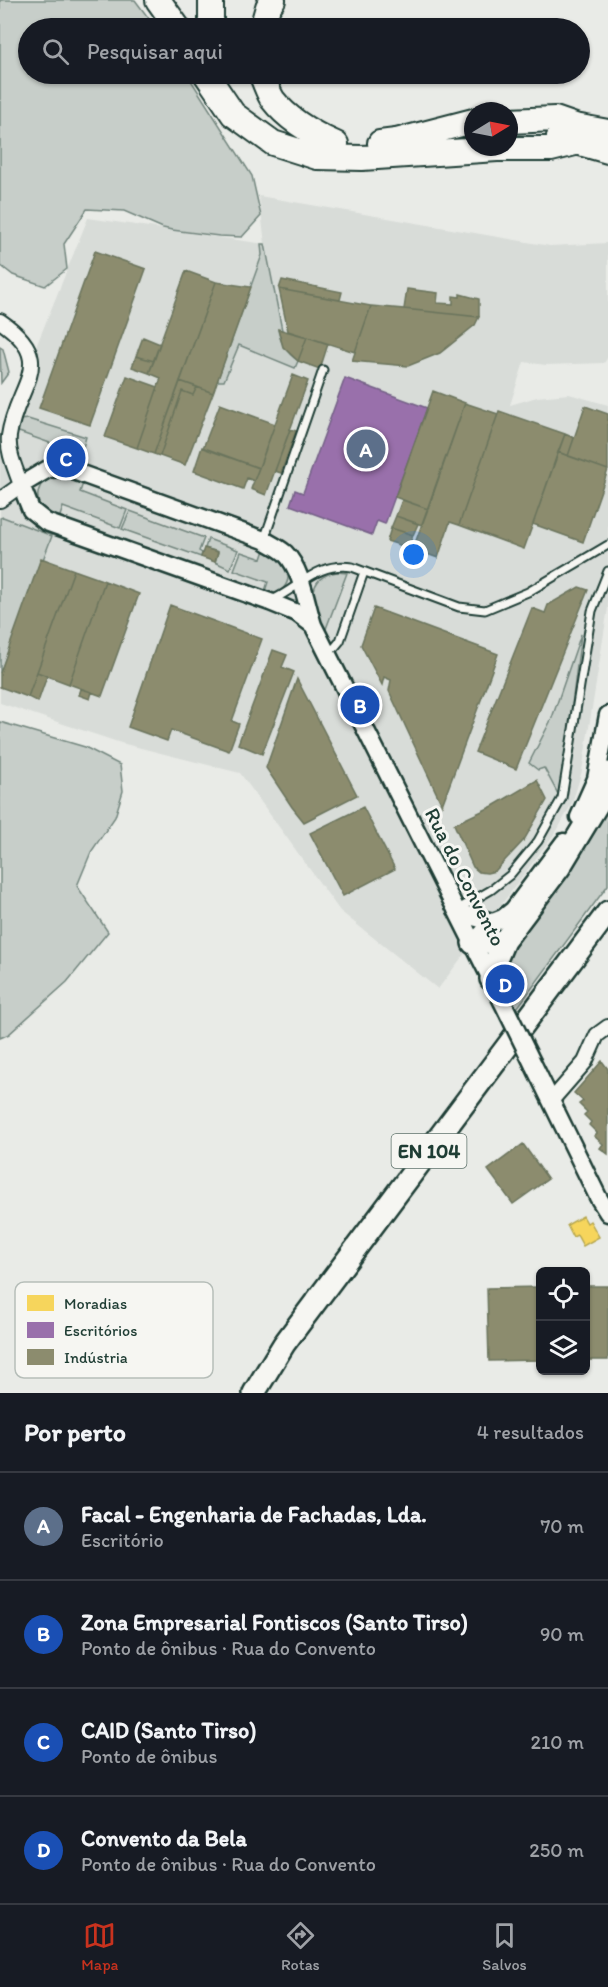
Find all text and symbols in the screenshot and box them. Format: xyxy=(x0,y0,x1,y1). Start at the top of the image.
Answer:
search box xyxy=(18,18,590,84)
icon: search xyxy=(39,35,72,68)
text: Pesquisar aqui xyxy=(87,38,223,65)
north arrow xyxy=(464,102,518,156)
pin: A xyxy=(346,426,386,472)
pin: C xyxy=(46,436,86,480)
your location xyxy=(399,540,428,569)
pin: B xyxy=(340,682,380,728)
street label: Rua do Convento xyxy=(420,803,511,950)
pin: D xyxy=(486,962,524,1006)
road number: EN 104 xyxy=(392,1134,466,1168)
map controls xyxy=(536,1267,590,1375)
button: locate xyxy=(536,1267,590,1321)
legend xyxy=(15,1282,213,1378)
text: Moradias xyxy=(64,1294,127,1313)
text: Escritórios xyxy=(64,1321,137,1340)
button: layers xyxy=(536,1321,590,1375)
text: Indústria xyxy=(64,1348,128,1367)
text: Por perto xyxy=(24,1416,126,1448)
text: 4 resultados xyxy=(477,1420,584,1444)
text: Facal - Engenharia de Fachadas, Lda. xyxy=(81,1501,427,1528)
text: A xyxy=(37,1514,50,1538)
text: 70 m xyxy=(540,1514,584,1538)
text: Escritório xyxy=(81,1528,164,1552)
text: Zona Empresarial Fontiscos (Santo Tirso) xyxy=(81,1609,468,1636)
text: B xyxy=(37,1622,50,1646)
text: 90 m xyxy=(540,1622,584,1646)
text: Ponto de ônibus · Rua do Convento xyxy=(81,1636,376,1660)
text: CAID (Santo Tirso) xyxy=(81,1717,257,1744)
text: C xyxy=(37,1730,50,1754)
text: 210 m xyxy=(531,1730,584,1754)
text: Ponto de ônibus xyxy=(81,1744,218,1768)
text: Convento da Bela xyxy=(81,1825,247,1852)
text: D xyxy=(37,1838,50,1862)
text: 250 m xyxy=(529,1838,584,1862)
text: Ponto de ônibus · Rua do Convento xyxy=(81,1852,376,1876)
tab: Mapa xyxy=(81,1919,118,1974)
tab: Rotas xyxy=(281,1919,320,1974)
tab: Salvos xyxy=(482,1919,527,1974)

